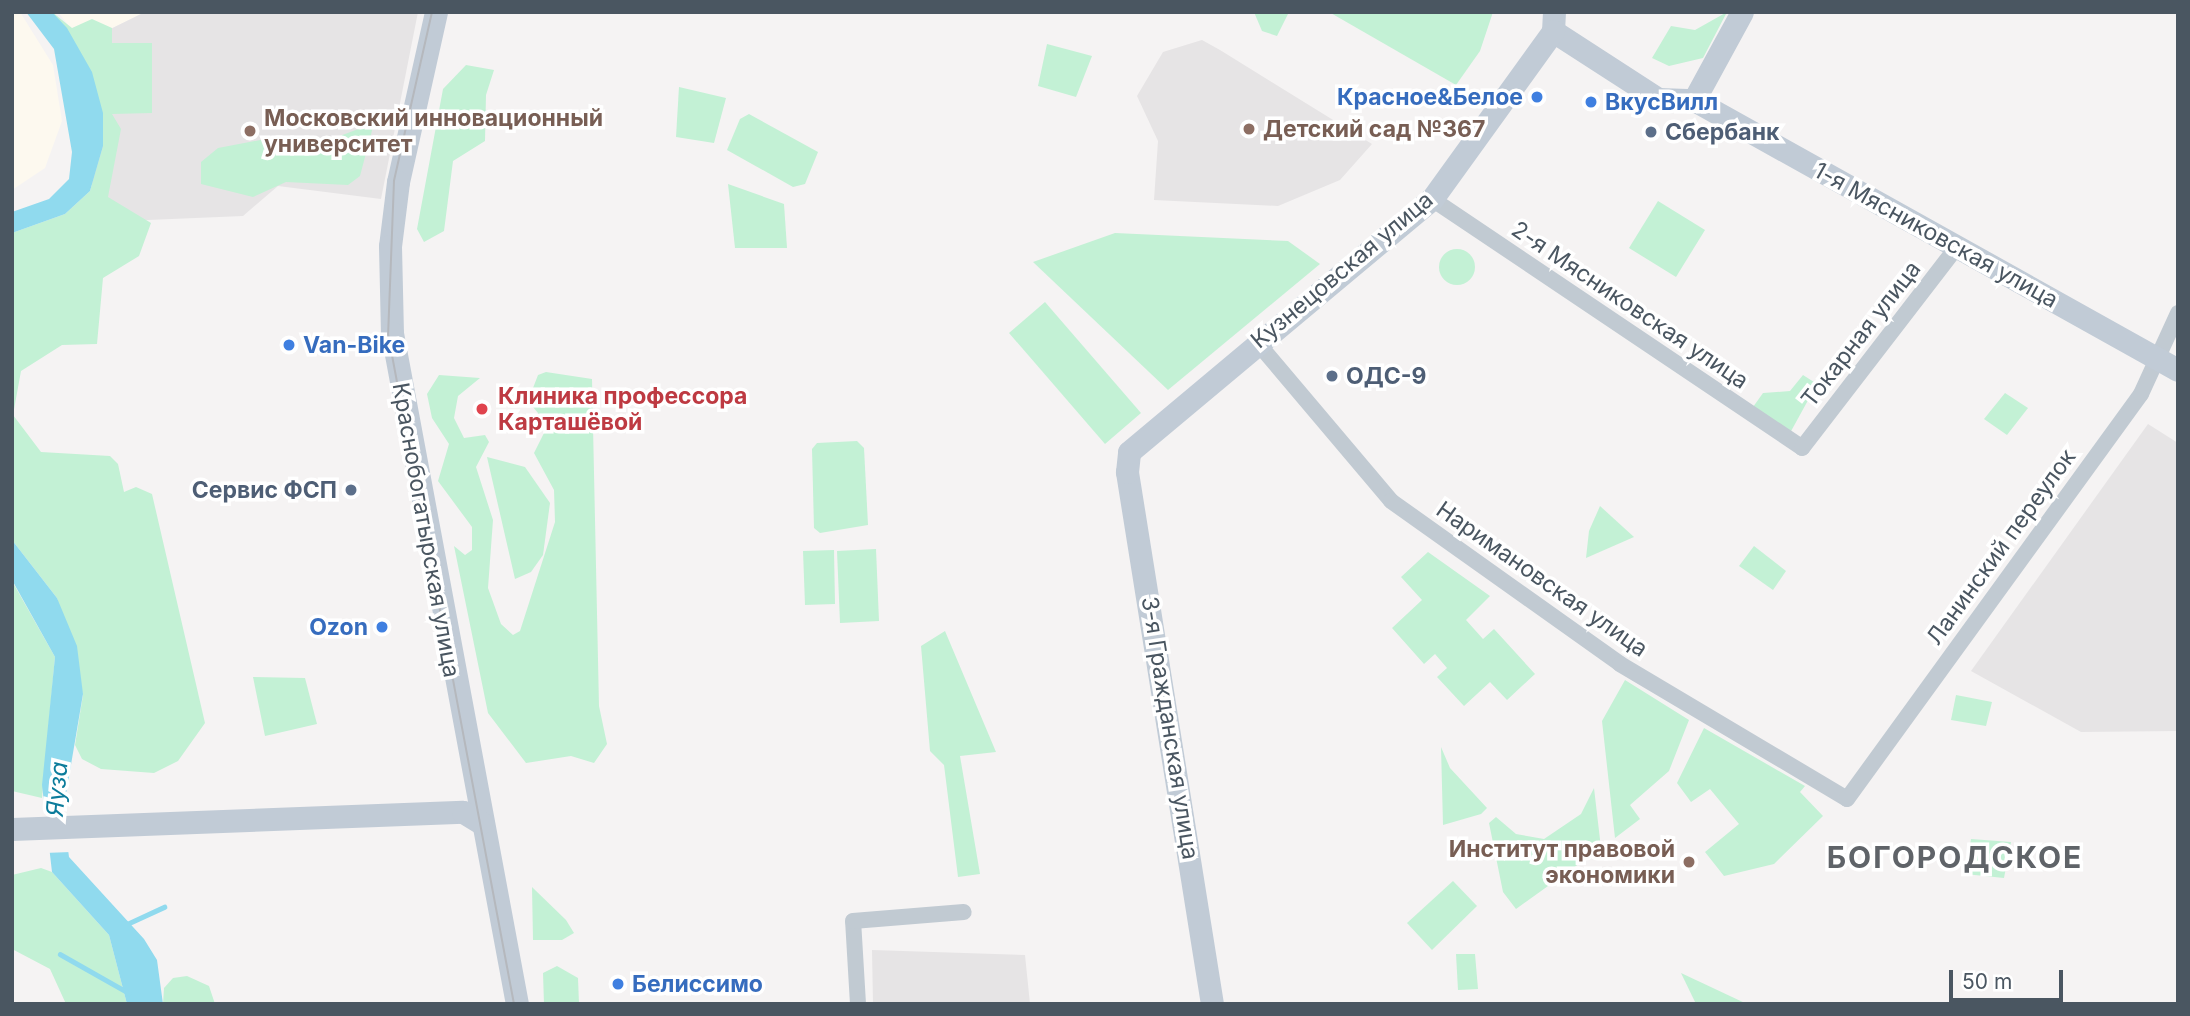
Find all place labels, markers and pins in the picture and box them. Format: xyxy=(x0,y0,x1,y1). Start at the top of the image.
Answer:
place label: Красное&Белое xyxy=(1337,83,1523,111)
place label: ВкусВилл xyxy=(1605,88,1718,116)
marker: Красное&Белое xyxy=(1529,89,1545,105)
marker: ВкусВилл xyxy=(1583,94,1599,110)
place label: Московский инновационный университет xyxy=(264,104,603,158)
place label: Детский сад №367 xyxy=(1263,115,1485,143)
place label: Сбербанк xyxy=(1665,118,1779,146)
marker: Детский сад №367 xyxy=(1241,121,1257,137)
marker: Московский инновационный университет xyxy=(242,123,258,139)
marker: Сбербанк xyxy=(1643,124,1659,140)
place label: Van-Bike xyxy=(303,331,405,359)
marker: Van-Bike xyxy=(281,337,297,353)
place label: ОДС-9 xyxy=(1346,362,1426,390)
marker: ОДС-9 xyxy=(1324,368,1340,384)
place label: Клиника профессора Карташёвой xyxy=(498,382,747,436)
marker: Клиника профессора Карташёвой xyxy=(472,399,492,419)
place label: Сервис ФСП xyxy=(192,476,337,504)
marker: Сервис ФСП xyxy=(343,482,359,498)
place label: Ozon xyxy=(309,613,368,641)
marker: Ozon xyxy=(374,619,390,635)
place label: Институт правовой экономики xyxy=(1449,835,1675,889)
marker: Институт правовой экономики xyxy=(1681,854,1697,870)
place label: Белиссимо xyxy=(632,970,763,998)
marker: Белиссимо xyxy=(610,976,626,992)

